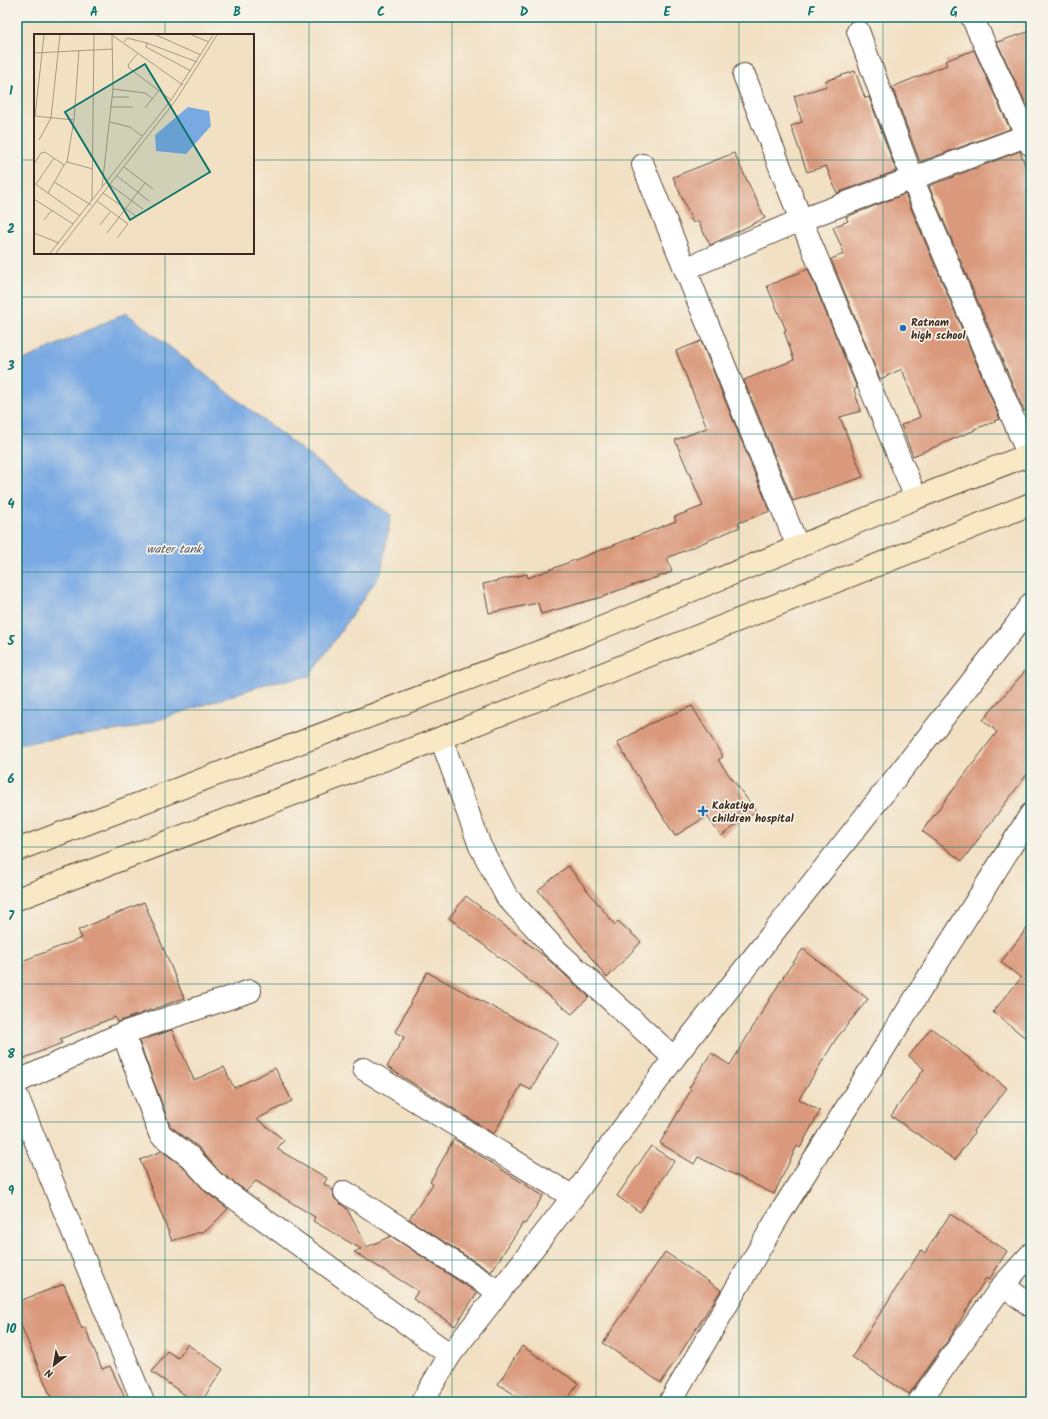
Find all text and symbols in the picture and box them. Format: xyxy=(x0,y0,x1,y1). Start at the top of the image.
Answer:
text: A xyxy=(90,2,98,23)
text: B xyxy=(233,2,241,23)
text: C xyxy=(377,2,385,23)
text: D xyxy=(520,2,529,23)
text: E xyxy=(663,2,671,23)
text: F xyxy=(807,2,815,23)
text: G xyxy=(950,2,958,23)
inset map xyxy=(34,34,254,254)
text: 1 xyxy=(9,81,13,102)
text: 2 xyxy=(7,219,15,240)
place label: Ratnam high school xyxy=(911,314,966,345)
marker: Ratnam high school xyxy=(898,323,908,333)
text: 3 xyxy=(6,356,15,377)
text: 4 xyxy=(7,494,15,515)
water label: water tank xyxy=(147,540,204,559)
text: 5 xyxy=(7,631,16,652)
text: 6 xyxy=(7,769,15,790)
place label: Kakatiya children hospital xyxy=(712,797,794,828)
marker: Kakatiya children hospital xyxy=(697,805,709,817)
text: 7 xyxy=(8,906,15,927)
text: 8 xyxy=(7,1044,15,1065)
text: 9 xyxy=(8,1181,15,1202)
text: 10 xyxy=(6,1319,17,1340)
north arrow xyxy=(34,1345,74,1385)
text: N xyxy=(42,1363,57,1382)

